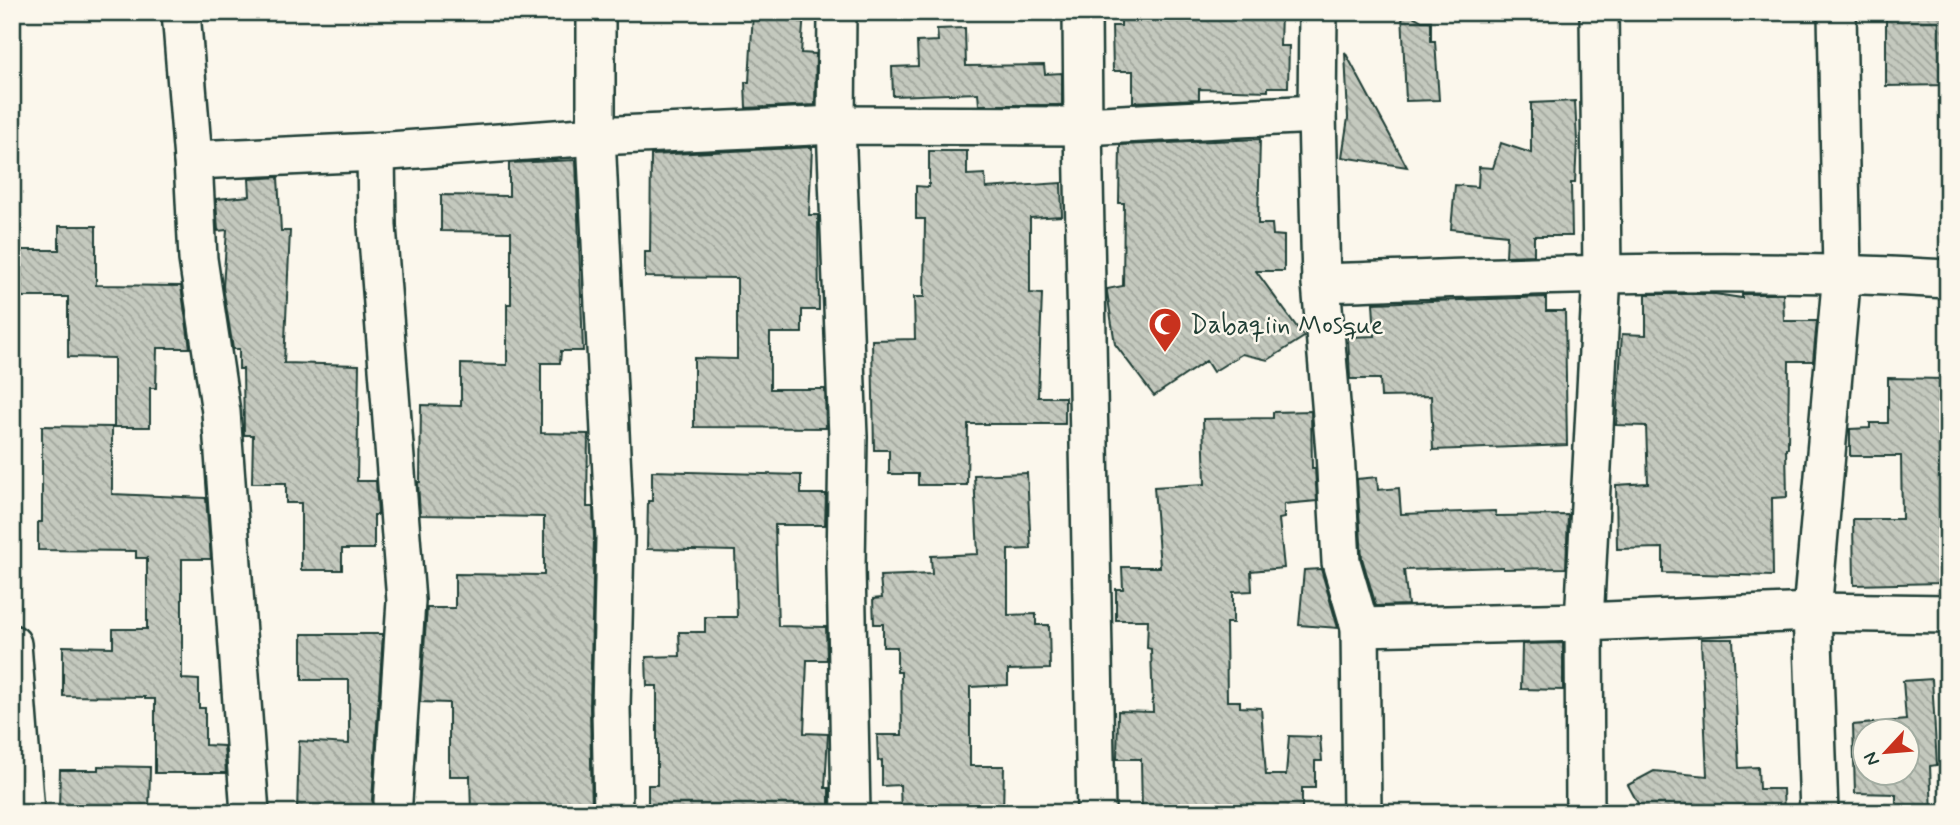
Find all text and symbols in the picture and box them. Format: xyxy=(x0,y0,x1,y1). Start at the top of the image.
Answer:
mosque icon: Dabaqiin Mosque xyxy=(1146,305,1184,354)
place label: Dabaqiin Mosque xyxy=(1190,309,1384,343)
north arrow xyxy=(1852,716,1922,786)
text: N xyxy=(1858,748,1886,770)

